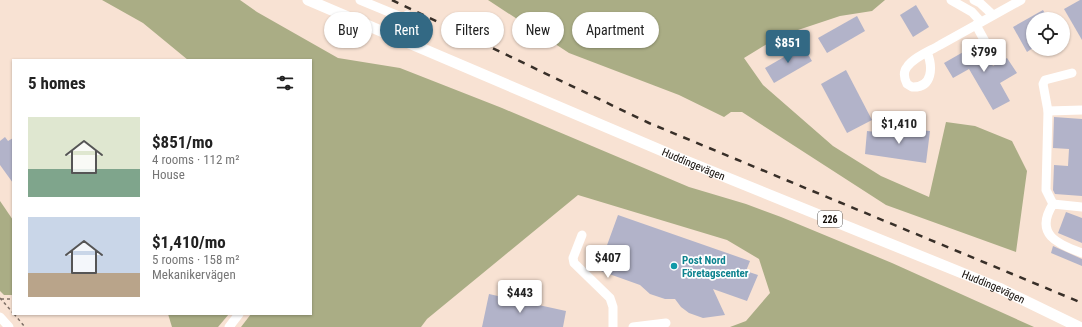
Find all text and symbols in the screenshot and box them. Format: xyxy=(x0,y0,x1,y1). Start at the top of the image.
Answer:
chip: Buy xyxy=(324,12,372,48)
chip: Rent xyxy=(380,12,433,48)
chip: Filters xyxy=(441,12,504,48)
chip: New xyxy=(512,12,564,48)
chip: Apartment xyxy=(572,12,659,48)
map controls xyxy=(1026,12,1070,56)
button: locate xyxy=(1026,12,1070,56)
pin: $851 xyxy=(764,30,812,64)
text: $851 xyxy=(775,35,801,50)
pin: $799 xyxy=(960,39,1008,73)
text: $799 xyxy=(971,44,997,59)
icon: filters xyxy=(274,72,296,94)
text: 5 homes xyxy=(28,73,86,93)
pin: $1,410 xyxy=(866,111,932,145)
text: $1,410 xyxy=(881,116,917,131)
text: $851/mo xyxy=(152,132,213,152)
icon: home xyxy=(60,133,108,181)
street label: Huddingevägen xyxy=(660,145,727,183)
text: 4 rooms · 112 m² xyxy=(152,152,239,167)
text: House xyxy=(152,167,185,182)
road number: 226 xyxy=(818,211,842,227)
text: $1,410/mo xyxy=(152,232,226,252)
icon: home xyxy=(60,233,108,281)
pin: $407 xyxy=(584,245,632,279)
text: $407 xyxy=(595,250,621,265)
text: 5 rooms · 158 m² xyxy=(152,252,239,267)
place label: Post Nord Företagscenter xyxy=(682,254,749,280)
marker: Post Nord Företagscenter xyxy=(669,261,679,271)
text: Mekanikervägen xyxy=(152,267,236,282)
street label: Huddingevägen xyxy=(960,267,1027,306)
pin: $443 xyxy=(496,280,544,314)
text: $443 xyxy=(507,285,533,300)

